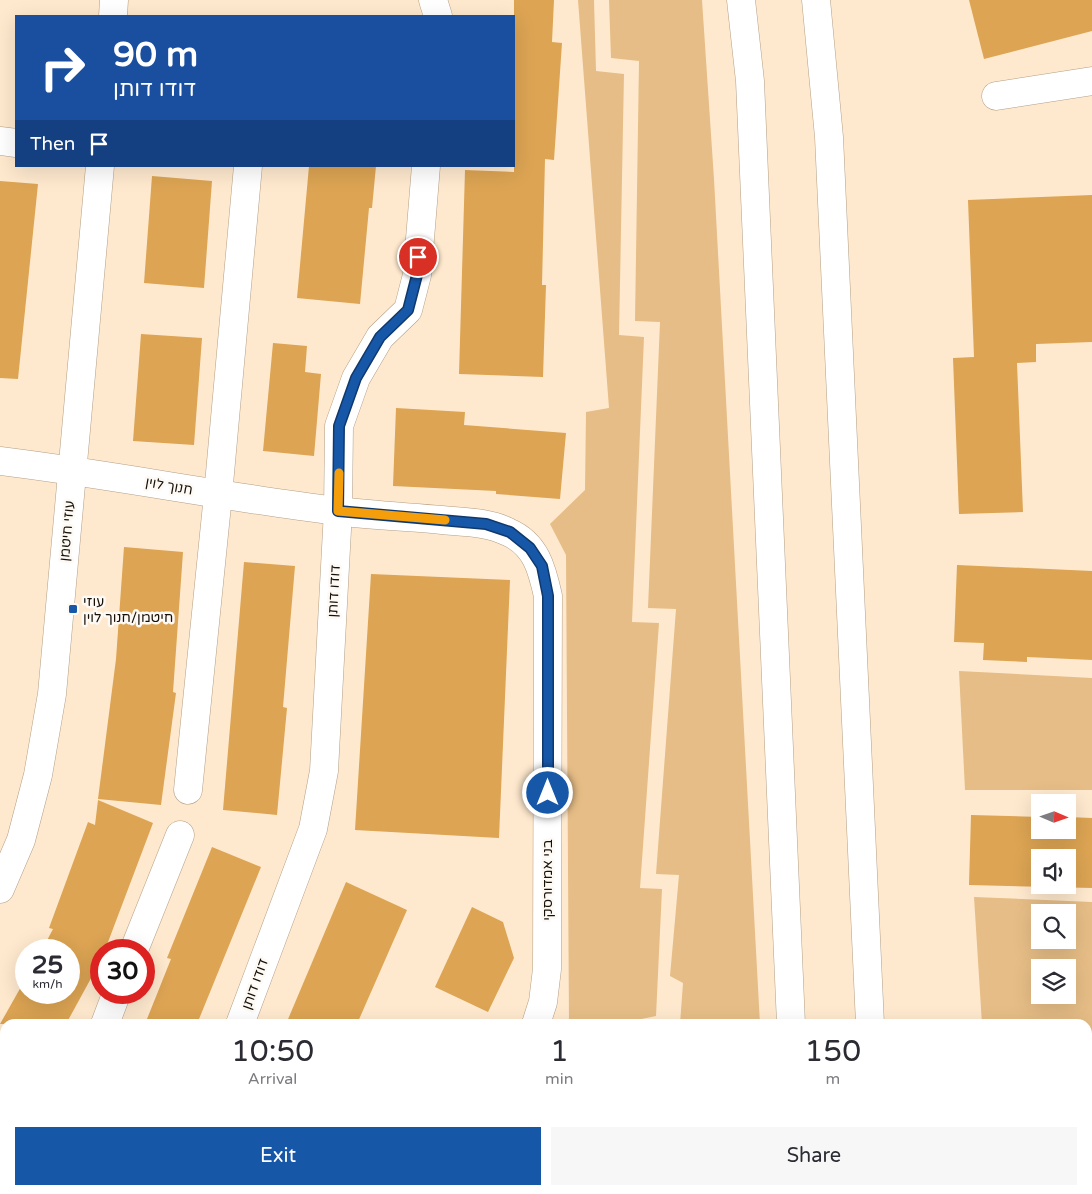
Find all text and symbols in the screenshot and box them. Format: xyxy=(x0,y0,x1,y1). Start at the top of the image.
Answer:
text: 90 m xyxy=(113,34,198,76)
icon: right xyxy=(30,35,95,100)
text: דודו דותן xyxy=(113,76,196,102)
icon: arrive xyxy=(85,130,113,158)
text: Then xyxy=(30,133,75,155)
pin xyxy=(397,236,439,278)
icon: arrive xyxy=(404,243,432,271)
street label: חנוך לוין xyxy=(144,473,194,499)
street label: עוזי חיטמן xyxy=(56,500,78,562)
street label: דודו דותן xyxy=(324,564,344,618)
place label: עוזי חיטמן/חנוך לוין xyxy=(83,593,173,626)
marker: עוזי חיטמן/חנוך לוין xyxy=(67,603,79,615)
position arrow xyxy=(521,766,573,818)
north arrow xyxy=(1031,794,1076,839)
map controls xyxy=(1031,794,1076,1004)
street label: בני אמדורסקי xyxy=(539,839,556,921)
button: sound xyxy=(1031,849,1076,894)
button: search xyxy=(1031,904,1076,949)
speed limit sign: 30 xyxy=(90,939,155,1004)
text: 25 xyxy=(32,950,63,980)
street label: דודו דותן xyxy=(238,956,272,1012)
button: layers xyxy=(1031,959,1076,1004)
text: km/h xyxy=(32,977,63,991)
text: 10:50 xyxy=(231,1033,314,1070)
text: 1 xyxy=(550,1033,569,1070)
text: 150 xyxy=(805,1033,861,1070)
text: Arrival xyxy=(248,1069,297,1089)
text: min xyxy=(545,1069,574,1089)
text: m xyxy=(825,1069,840,1089)
button: Exit xyxy=(15,1127,541,1185)
button: Share xyxy=(551,1127,1077,1185)

